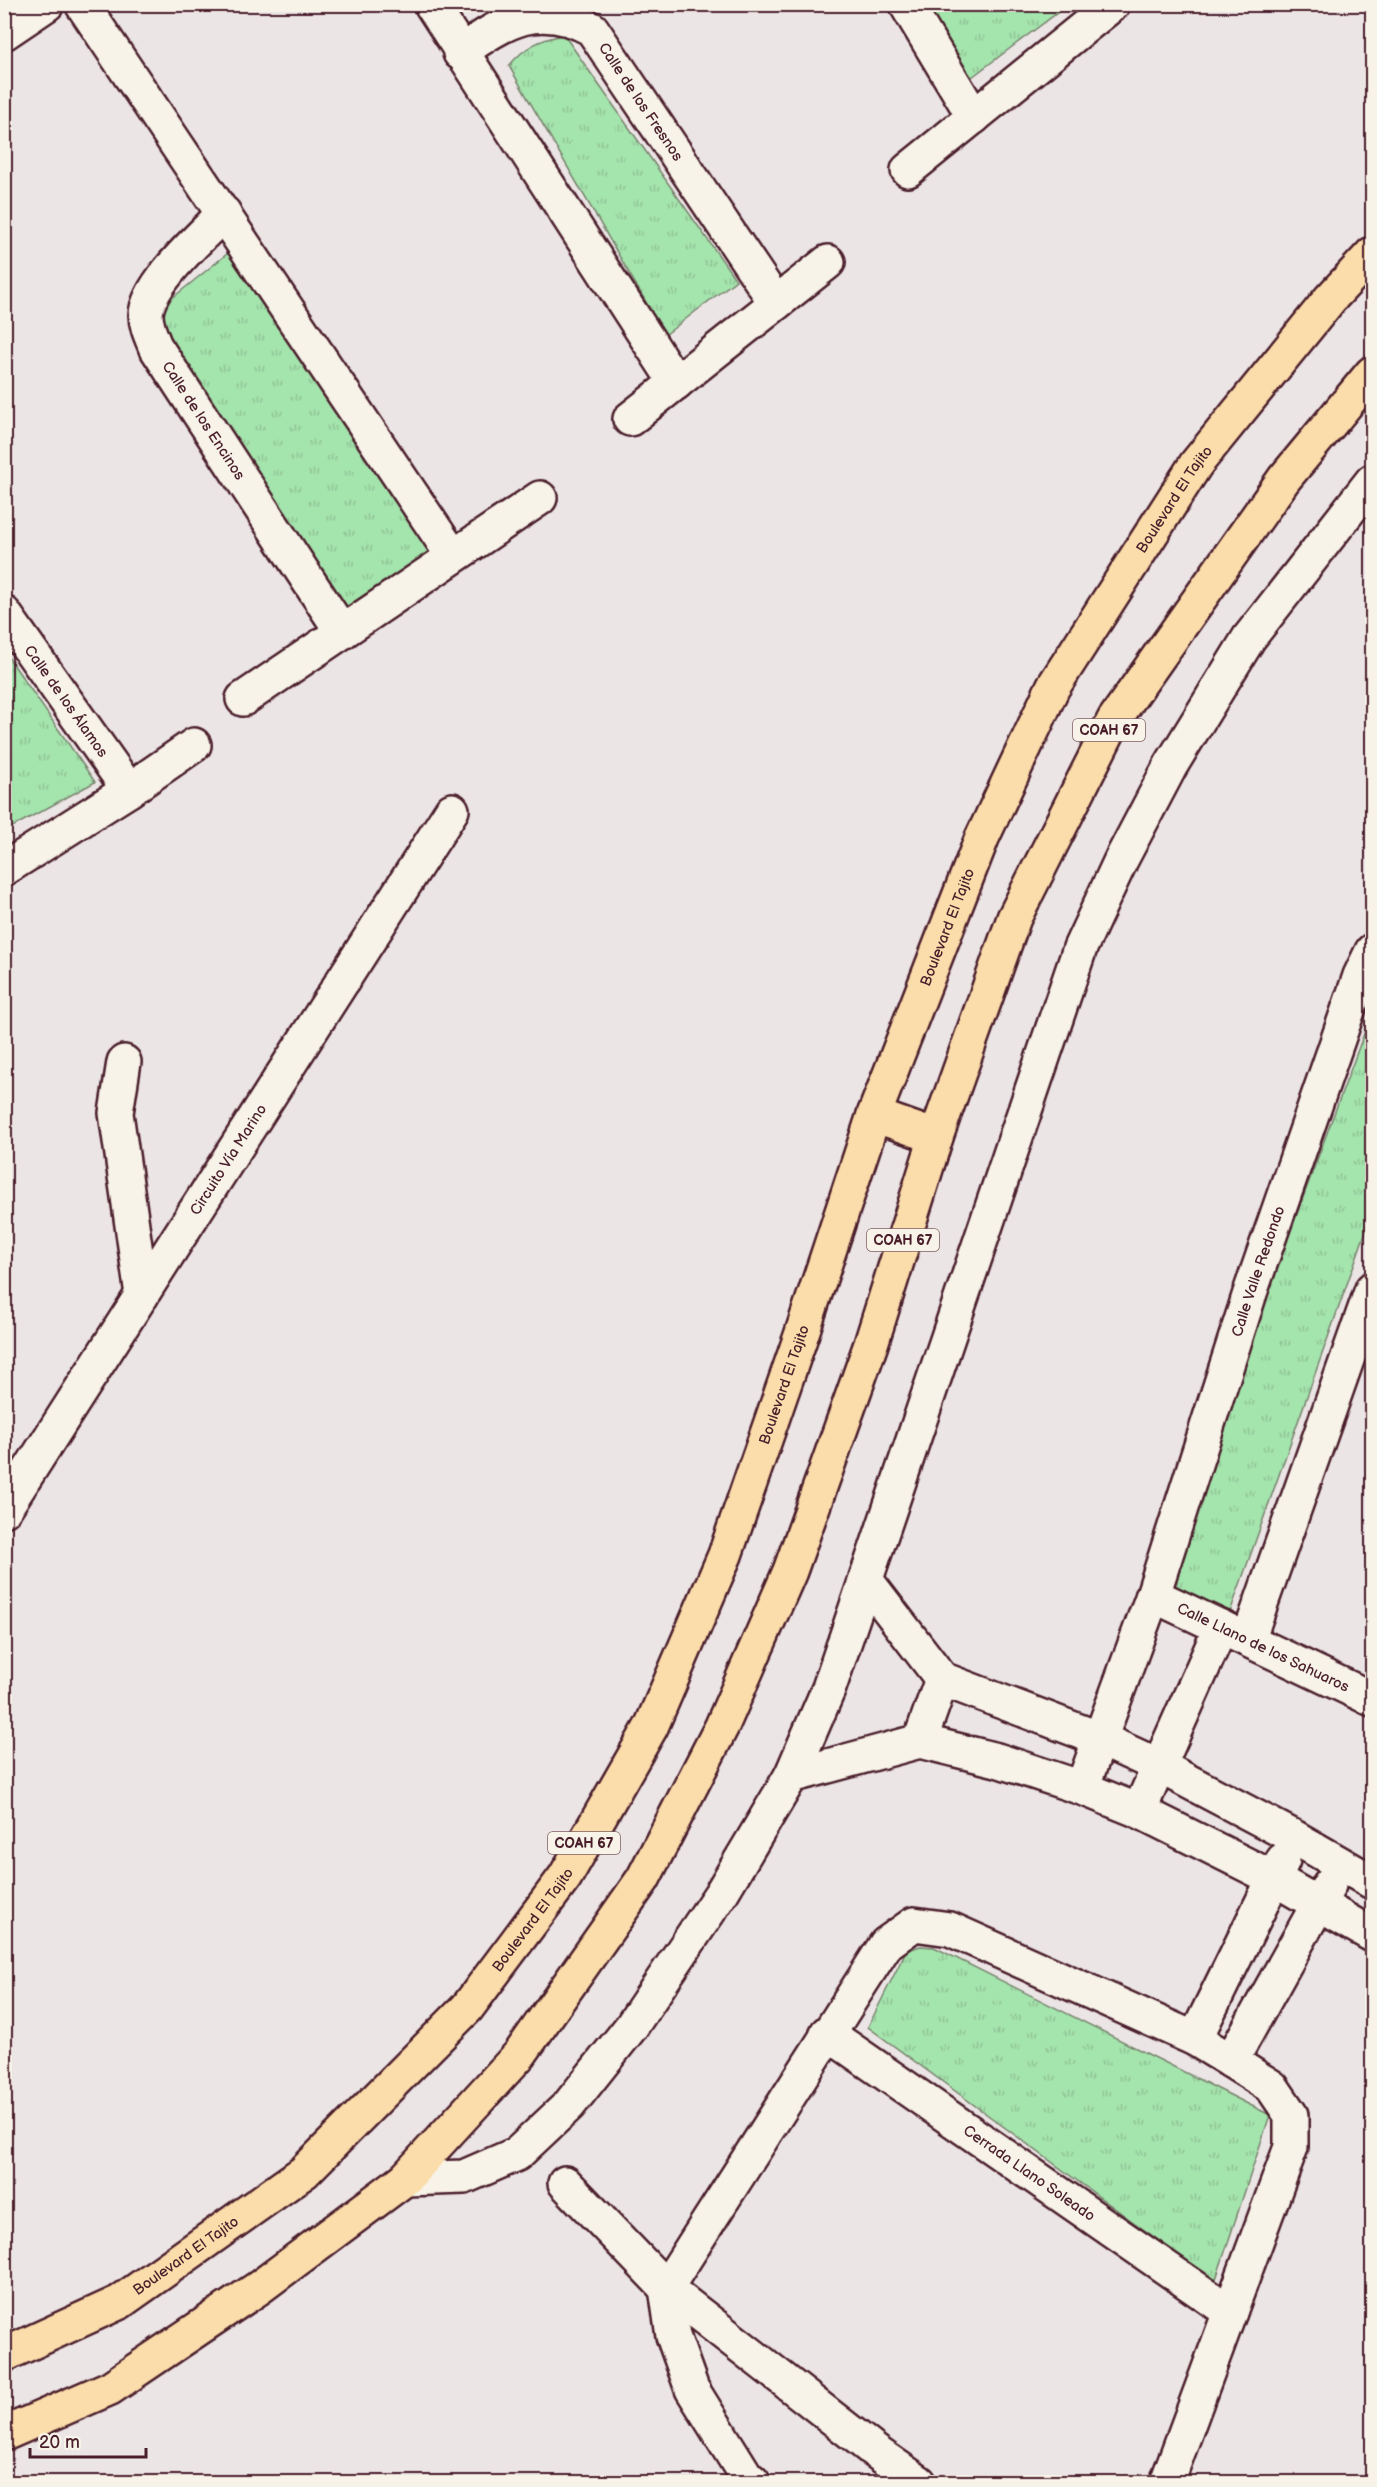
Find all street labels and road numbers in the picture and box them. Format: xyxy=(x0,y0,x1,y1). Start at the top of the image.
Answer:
street label: Calle de los Fresnos xyxy=(594,39,687,165)
street label: Calle de los Encinos xyxy=(158,358,249,484)
street label: Boulevard El Tajito xyxy=(1132,442,1217,557)
street label: Calle de los Álamos xyxy=(20,642,112,762)
road number: COAH 67 xyxy=(1073,719,1145,741)
street label: Boulevard El Tajito xyxy=(916,866,979,989)
street label: Circuito Vía Marino xyxy=(186,1101,271,1219)
street label: Calle Valle Redondo xyxy=(1228,1204,1289,1339)
road number: COAH 67 xyxy=(867,1229,939,1251)
street label: Boulevard El Tajito xyxy=(755,1323,814,1447)
street label: Calle Llano de los Sahuaros xyxy=(1174,1599,1353,1697)
road number: COAH 67 xyxy=(548,1832,620,1854)
street label: Boulevard El Tajito xyxy=(488,1865,578,1976)
street label: Cerrada Llano Soleado xyxy=(959,2121,1099,2226)
street label: Boulevard El Tajito xyxy=(129,2212,243,2300)

